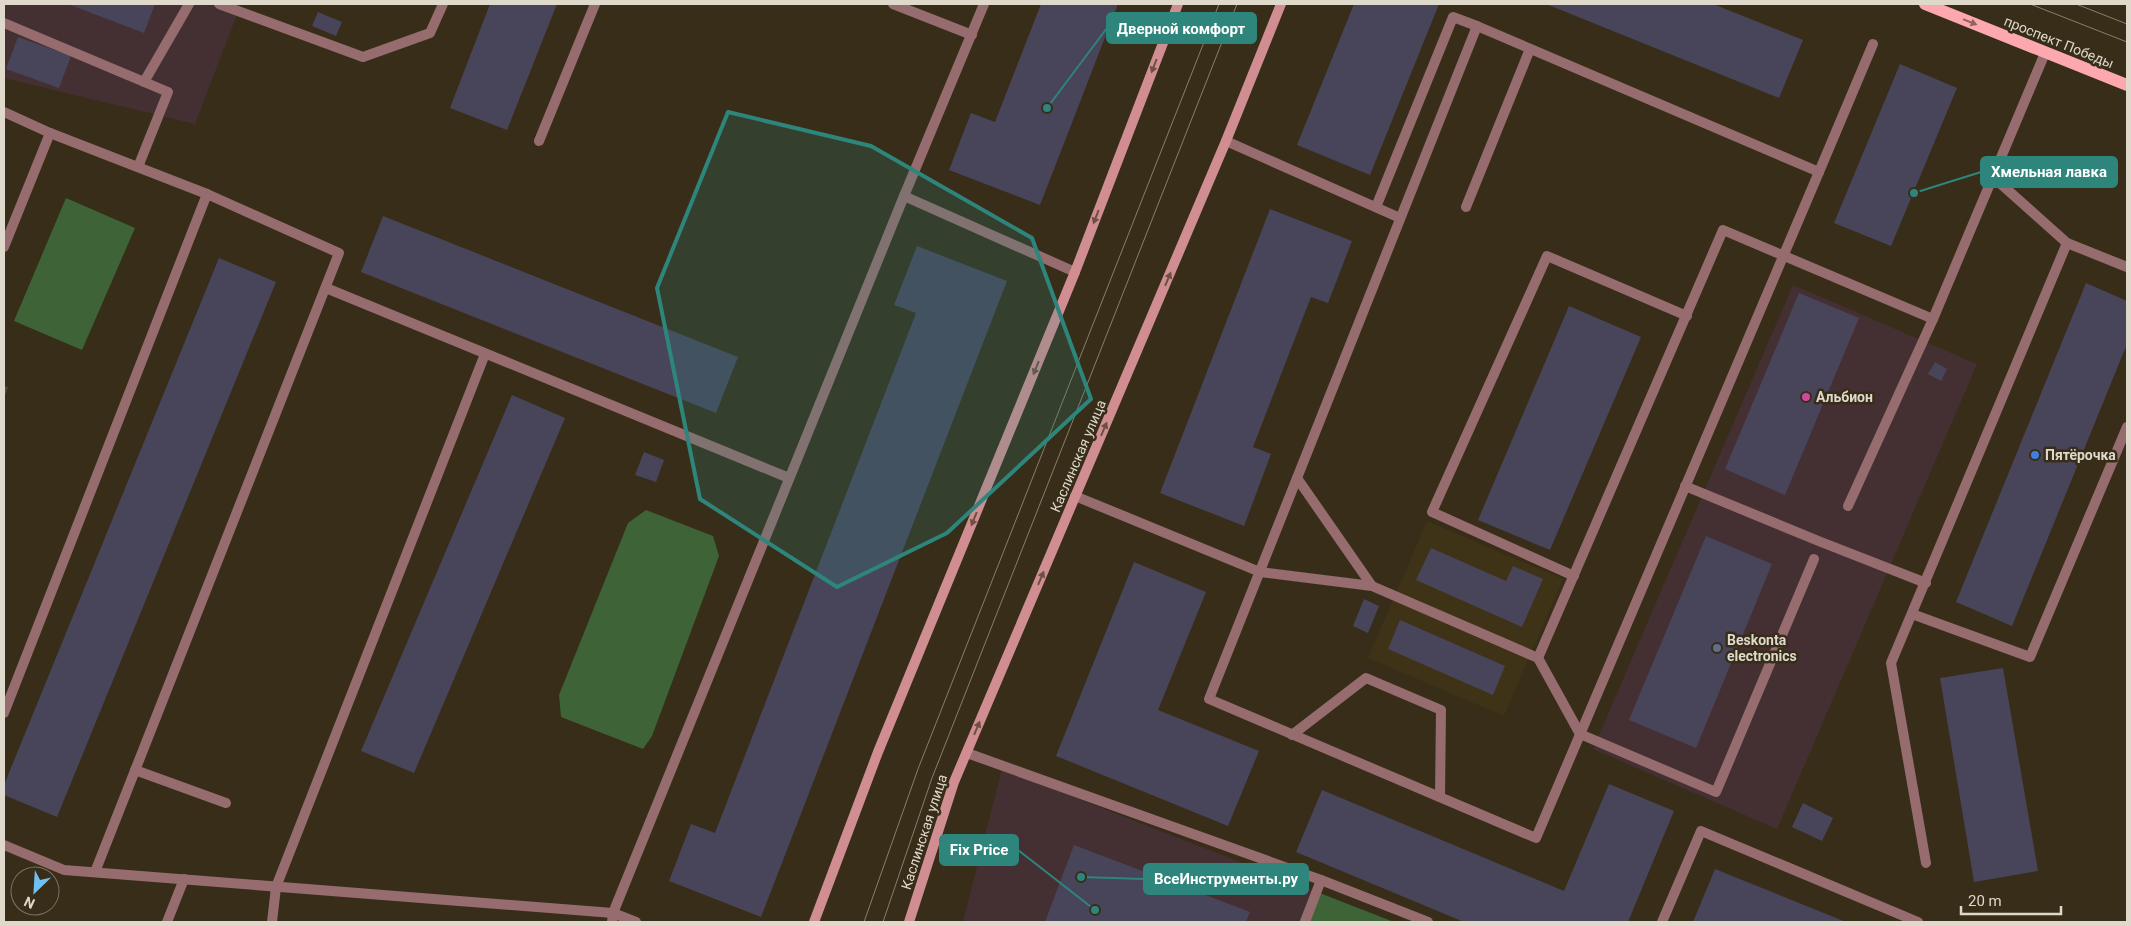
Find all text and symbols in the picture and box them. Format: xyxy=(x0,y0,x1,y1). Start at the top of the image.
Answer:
callout: Дверной комфорт xyxy=(1107,13,1256,43)
street label: проспект Победы xyxy=(2002,13,2116,71)
one-way arrow xyxy=(1963,18,1978,26)
text: Дверной комфорт xyxy=(1117,20,1246,38)
one-way arrow xyxy=(1150,58,1157,73)
callout: Хмельная лавка xyxy=(1981,157,2117,187)
text: Хмельная лавка xyxy=(1991,163,2107,181)
one-way arrow xyxy=(1092,210,1100,225)
one-way arrow xyxy=(1164,272,1172,286)
one-way arrow xyxy=(1031,361,1039,375)
place label: Альбион xyxy=(1816,389,1873,405)
marker: Альбион xyxy=(1800,391,1812,403)
street label: Каслинская улица xyxy=(1047,398,1109,514)
one-way arrow xyxy=(1101,422,1109,436)
place label: Пятёрочка xyxy=(2045,447,2116,463)
marker: Пятёрочка xyxy=(2029,449,2041,461)
one-way arrow xyxy=(970,511,977,526)
one-way arrow xyxy=(1037,571,1045,585)
place label: Beskonta electronics xyxy=(1727,632,1797,664)
marker: Beskonta electronics xyxy=(1711,642,1723,654)
one-way arrow xyxy=(974,721,982,735)
street label: Каслинская улица xyxy=(898,772,950,892)
callout: Fix Price xyxy=(940,835,1018,865)
text: Fix Price xyxy=(950,841,1008,859)
callout: ВсеИнструменты.ру xyxy=(1144,864,1308,894)
north arrow xyxy=(10,866,60,916)
text: ВсеИнструменты.ру xyxy=(1154,870,1299,888)
scale bar xyxy=(1961,884,2061,916)
text: 20 m xyxy=(1968,892,2002,910)
text: N xyxy=(22,893,37,912)

